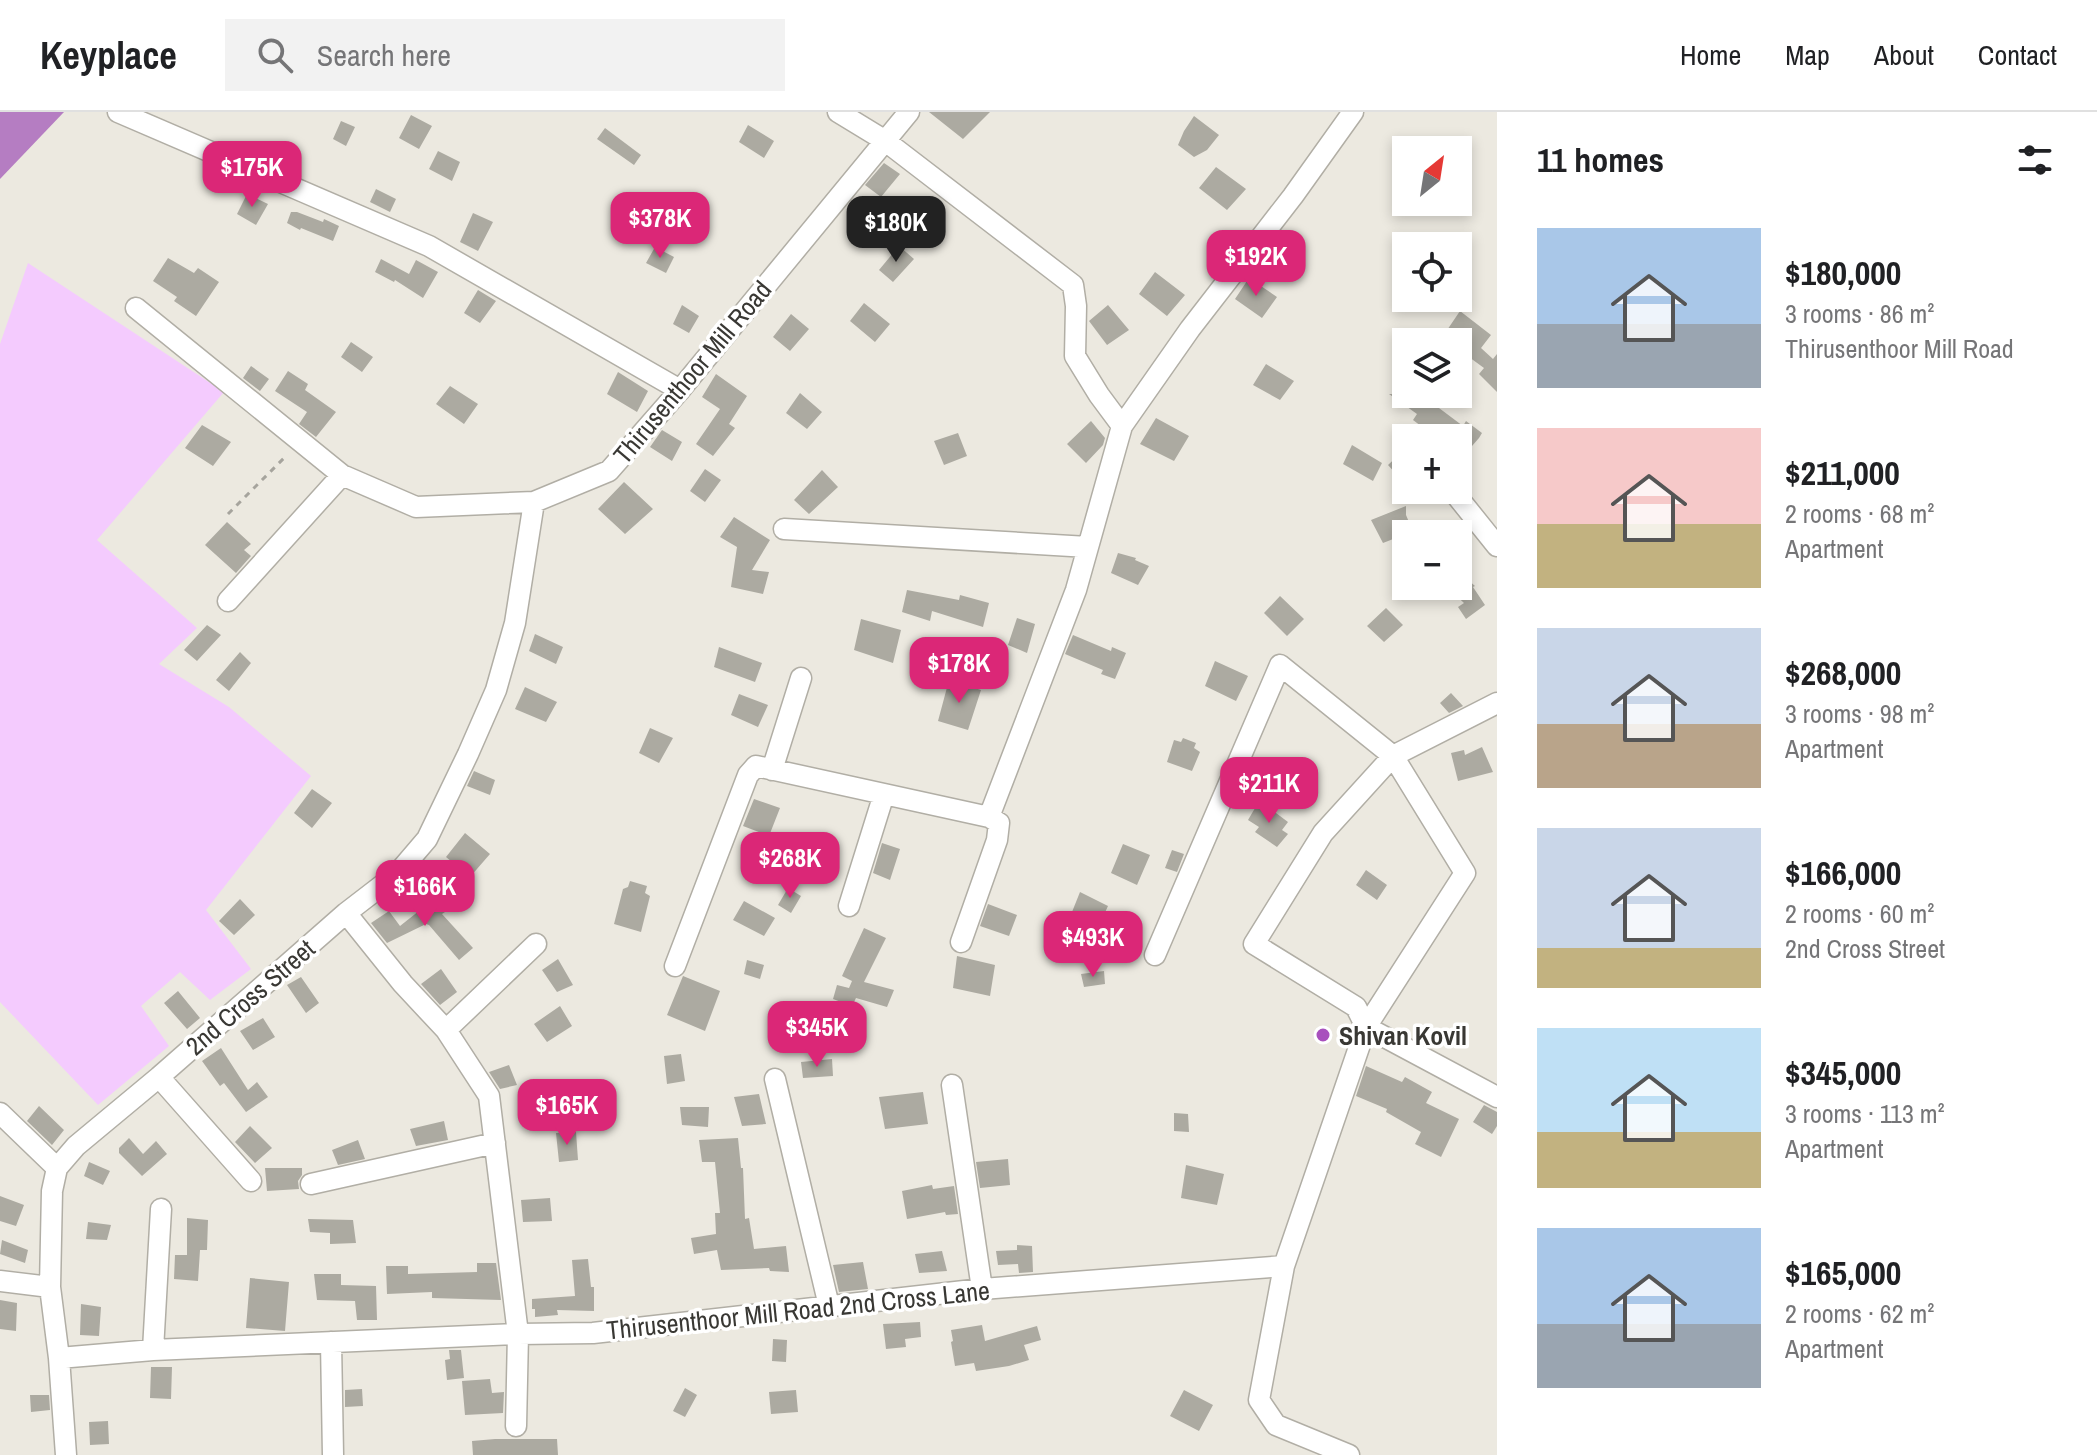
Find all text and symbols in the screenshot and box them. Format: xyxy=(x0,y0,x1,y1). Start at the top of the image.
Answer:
search box xyxy=(225,19,785,91)
text: Keyplace xyxy=(40,30,177,81)
icon: search xyxy=(253,33,297,77)
text: Search here xyxy=(317,35,451,75)
text: Home xyxy=(1680,36,1741,74)
text: Map xyxy=(1785,36,1830,74)
text: About xyxy=(1874,36,1934,74)
text: Contact xyxy=(1978,36,2057,74)
north arrow xyxy=(1392,136,1472,216)
map controls xyxy=(1392,136,1472,600)
text: 11 homes xyxy=(1537,137,1664,183)
icon: filters xyxy=(2013,138,2057,182)
pin: $175K xyxy=(196,141,308,209)
text: $175K xyxy=(221,149,283,184)
pin: $378K xyxy=(604,192,716,260)
pin: $180K xyxy=(840,196,952,264)
text: $378K xyxy=(629,200,691,235)
text: $180K xyxy=(865,204,927,239)
pin: $192K xyxy=(1200,230,1312,298)
button: locate xyxy=(1392,232,1472,312)
text: $192K xyxy=(1225,238,1287,273)
text: $180,000 xyxy=(1785,250,1901,296)
icon: home xyxy=(1601,260,1697,356)
street label: Thirusenthoor Mill Road xyxy=(605,273,779,471)
text: 3 rooms · 86 m² xyxy=(1785,296,1934,331)
button: layers xyxy=(1392,328,1472,408)
text: Thirusenthoor Mill Road xyxy=(1785,331,2014,366)
button: + xyxy=(1392,424,1472,504)
text: $211,000 xyxy=(1785,450,1900,496)
icon: home xyxy=(1601,460,1697,556)
text: 2 rooms · 68 m² xyxy=(1785,496,1934,531)
button: − xyxy=(1392,520,1472,600)
text: Apartment xyxy=(1785,531,1883,566)
pin: $178K xyxy=(903,637,1015,705)
text: $178K xyxy=(928,645,990,680)
text: $268,000 xyxy=(1785,650,1901,696)
icon: home xyxy=(1601,660,1697,756)
text: 3 rooms · 98 m² xyxy=(1785,696,1934,731)
text: Apartment xyxy=(1785,731,1883,766)
pin: $211K xyxy=(1213,757,1325,825)
text: $211K xyxy=(1238,765,1300,800)
pin: $268K xyxy=(734,832,846,900)
text: $268K xyxy=(759,840,821,875)
text: $166,000 xyxy=(1785,850,1901,896)
pin: $166K xyxy=(369,860,481,928)
icon: home xyxy=(1601,860,1697,956)
text: $166K xyxy=(394,868,456,903)
text: 2 rooms · 60 m² xyxy=(1785,896,1934,931)
pin: $493K xyxy=(1037,911,1149,979)
text: $493K xyxy=(1062,919,1124,954)
street label: 2nd Cross Street xyxy=(178,931,322,1063)
text: 2nd Cross Street xyxy=(1785,931,1945,966)
pin: $345K xyxy=(761,1001,873,1069)
text: $345K xyxy=(786,1009,848,1044)
place label: Shivan Kovil xyxy=(1339,1018,1467,1053)
marker: Shivan Kovil xyxy=(1314,1026,1332,1044)
text: $345,000 xyxy=(1785,1050,1901,1096)
icon: home xyxy=(1601,1060,1697,1156)
pin: $165K xyxy=(511,1079,623,1147)
text: $165K xyxy=(536,1087,598,1122)
text: 3 rooms · 113 m² xyxy=(1785,1096,1945,1131)
text: Apartment xyxy=(1785,1131,1883,1166)
text: $165,000 xyxy=(1785,1250,1901,1296)
icon: home xyxy=(1601,1260,1697,1356)
street label: Thirusenthoor Mill Road 2nd Cross Lane xyxy=(605,1272,991,1348)
text: 2 rooms · 62 m² xyxy=(1785,1296,1934,1331)
text: Apartment xyxy=(1785,1331,1883,1366)

